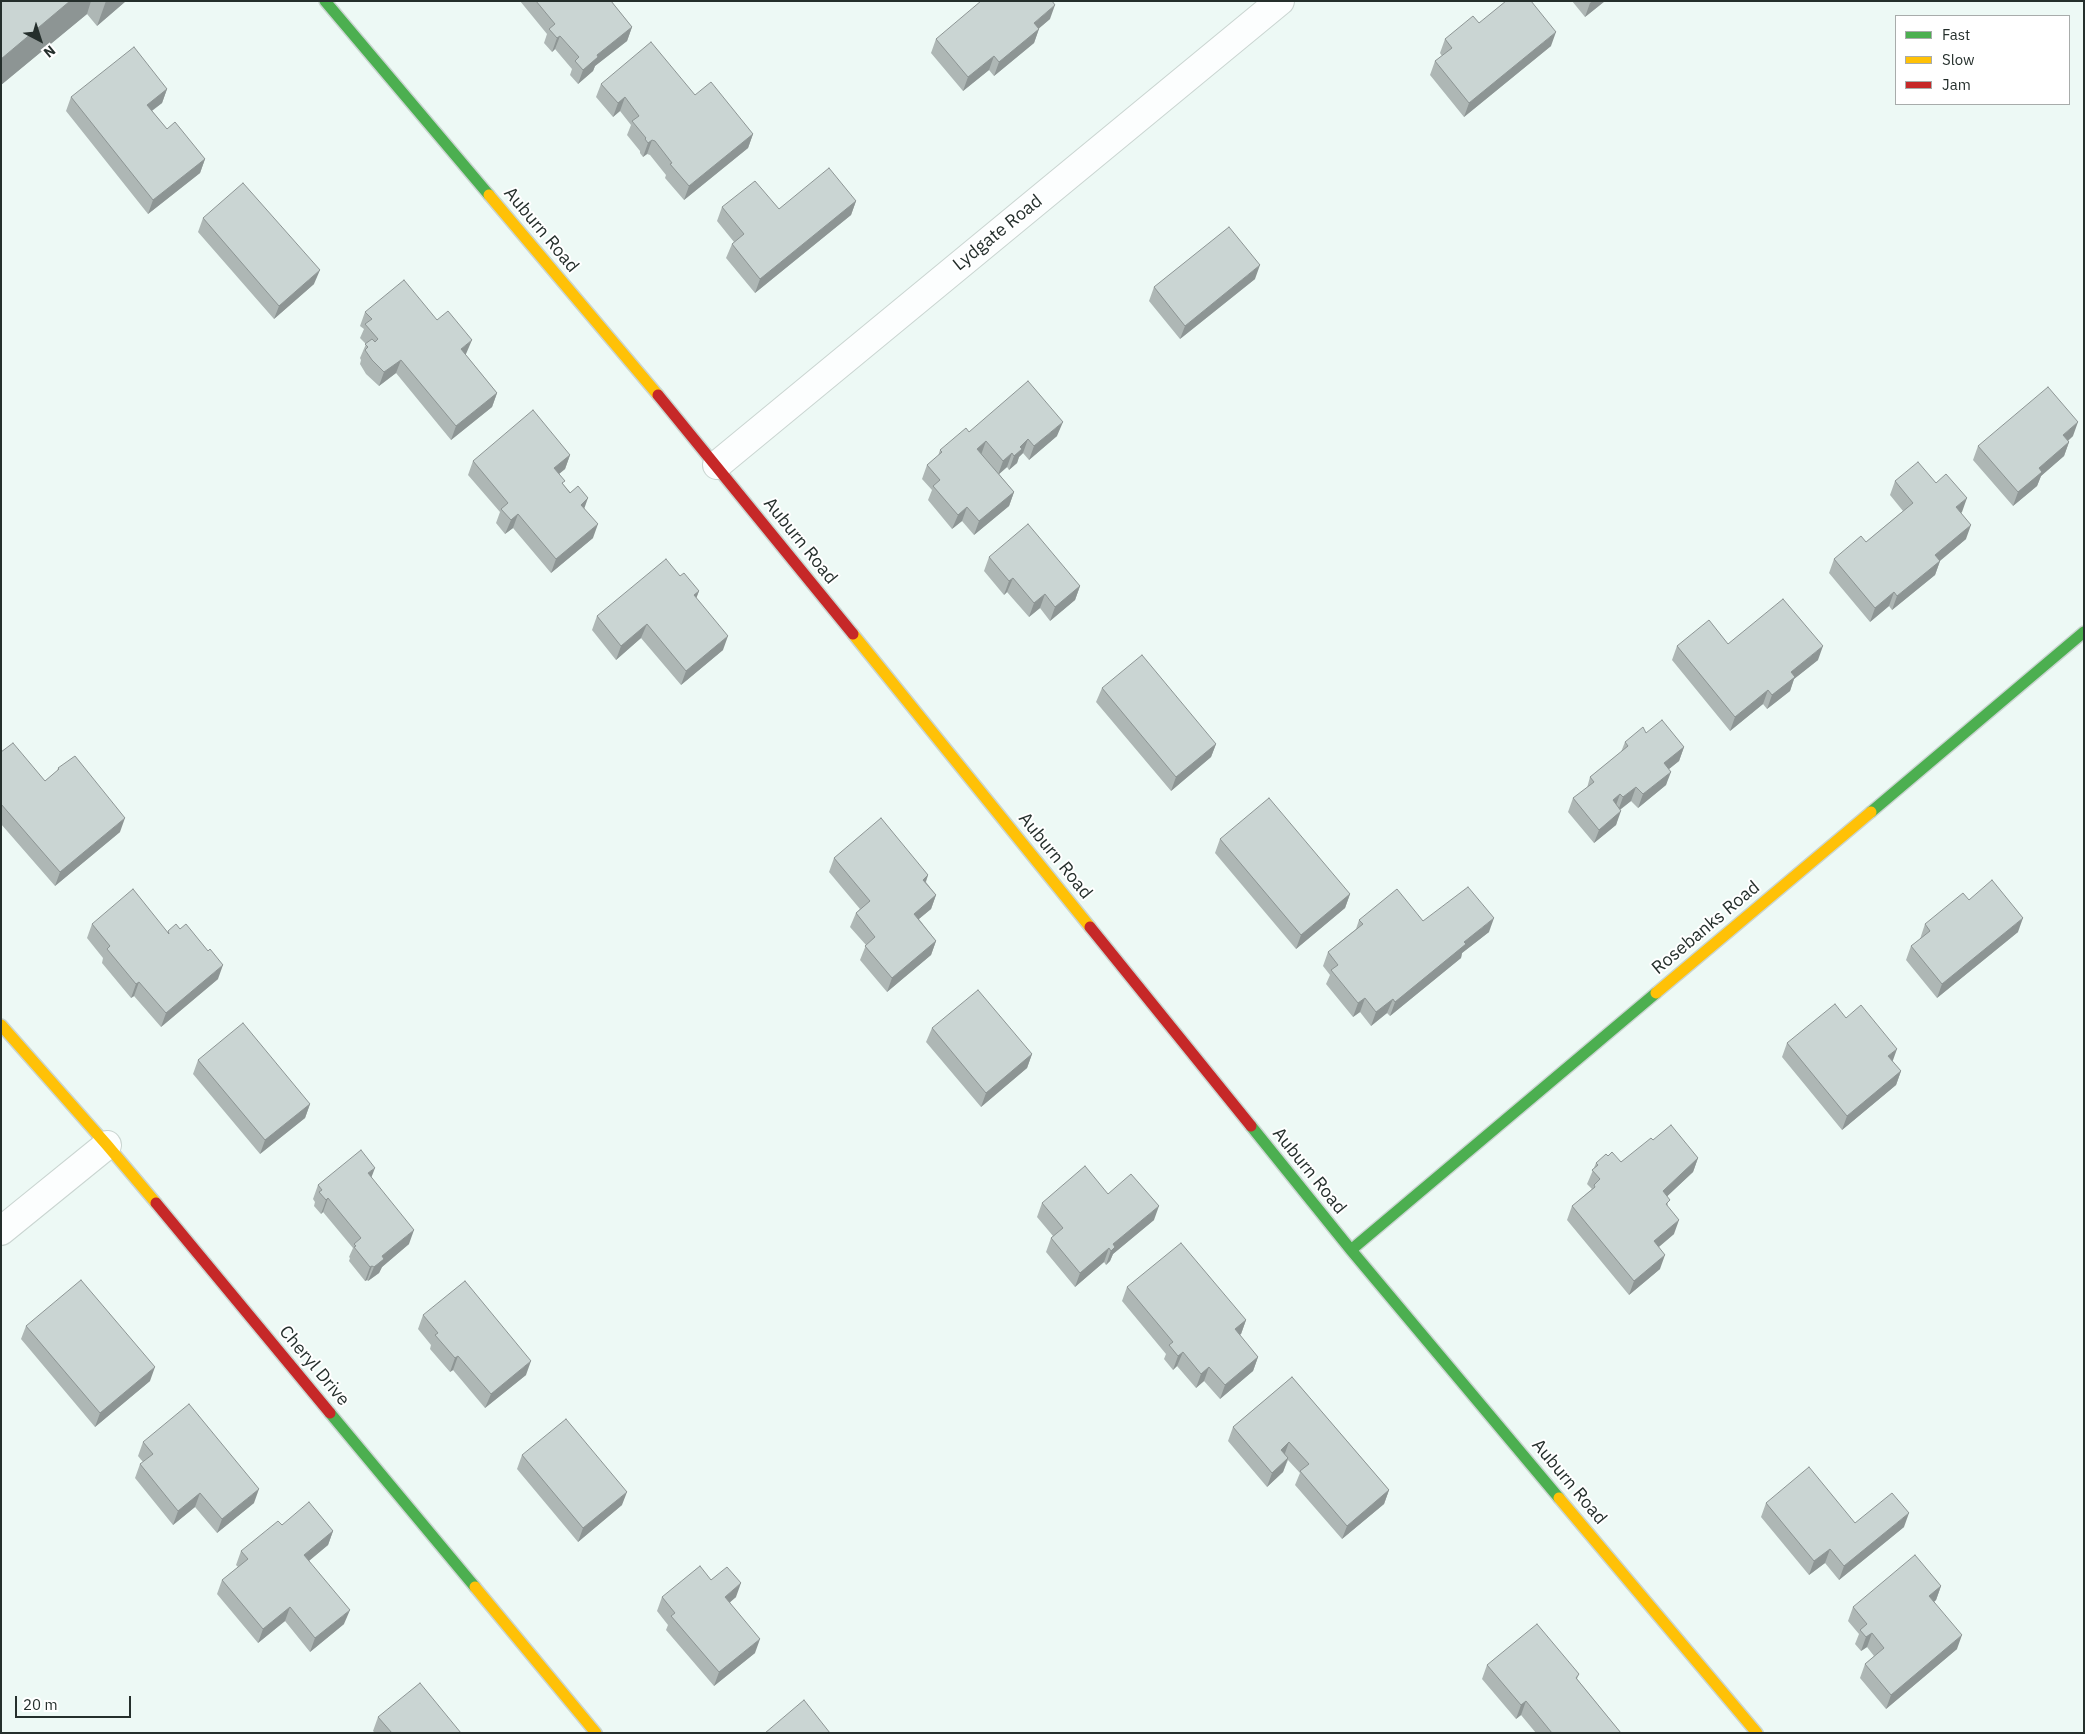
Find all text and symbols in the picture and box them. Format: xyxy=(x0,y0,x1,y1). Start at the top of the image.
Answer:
north arrow xyxy=(15,15,65,65)
legend xyxy=(1895,15,2070,105)
text: Fast xyxy=(1942,25,1970,44)
text: N xyxy=(40,41,59,62)
text: Slow xyxy=(1942,50,1975,69)
text: Jam xyxy=(1942,75,1971,94)
street label: Auburn Road xyxy=(499,183,583,277)
street label: Lydgate Road xyxy=(949,190,1047,276)
street label: Auburn Road xyxy=(759,493,841,589)
street label: Auburn Road xyxy=(1014,808,1096,904)
street label: Rosebanks Road xyxy=(1648,877,1764,979)
street label: Auburn Road xyxy=(1268,1123,1350,1219)
street label: Cheryl Drive xyxy=(274,1322,354,1410)
street label: Auburn Road xyxy=(1527,1435,1611,1529)
scale bar xyxy=(18,1686,134,1718)
text: 20 m xyxy=(23,1695,58,1714)

